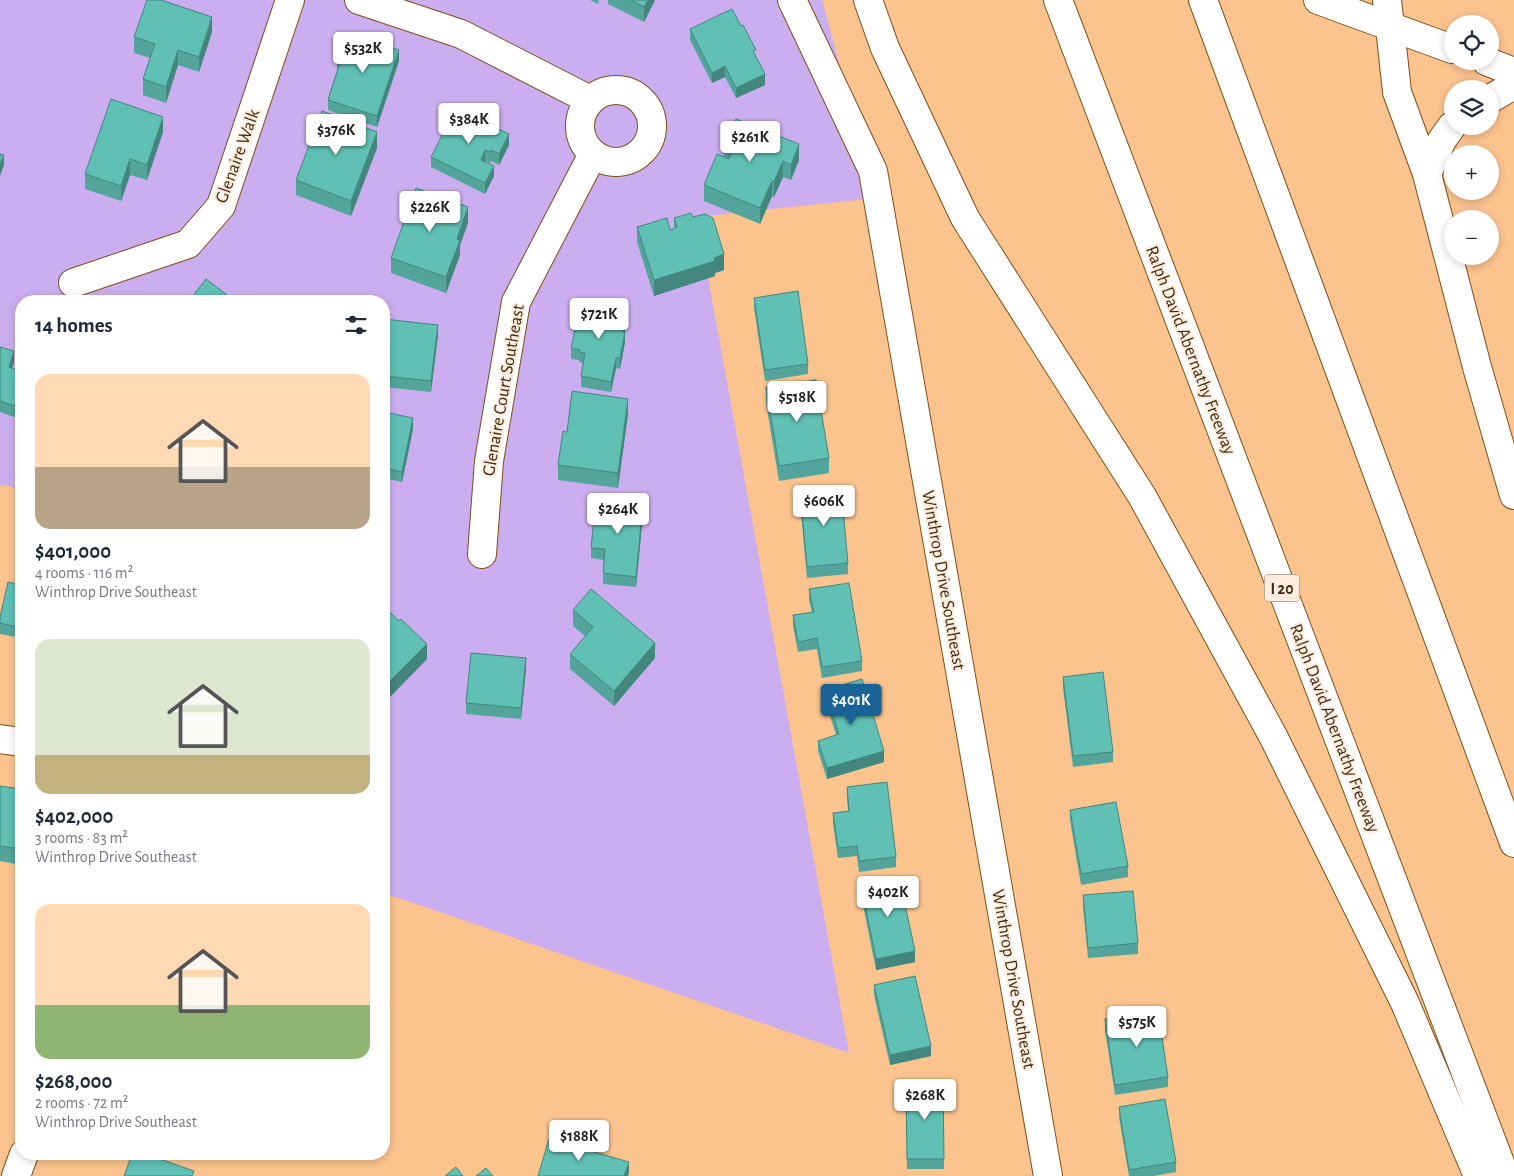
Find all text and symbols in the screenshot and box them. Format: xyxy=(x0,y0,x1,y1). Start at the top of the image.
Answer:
map controls xyxy=(1444,15,1499,265)
button: locate xyxy=(1444,15,1499,70)
pin: $532K xyxy=(328,32,398,74)
text: $532K xyxy=(344,40,382,56)
button: layers xyxy=(1444,80,1499,135)
pin: $384K xyxy=(434,102,504,145)
street label: Glenaire Walk xyxy=(213,106,264,206)
text: $384K xyxy=(449,111,489,127)
pin: $376K xyxy=(301,114,371,156)
pin: $261K xyxy=(715,120,785,163)
text: $376K xyxy=(317,122,355,138)
text: $261K xyxy=(731,129,769,145)
button: + xyxy=(1444,145,1499,200)
pin: $226K xyxy=(395,190,465,233)
text: $226K xyxy=(410,199,450,215)
button: − xyxy=(1444,210,1499,265)
street label: Ralph David Abernathy Freeway xyxy=(1142,244,1238,457)
pin: $721K xyxy=(564,298,634,340)
street label: Glenaire Court Southeast xyxy=(480,303,528,477)
text: $721K xyxy=(581,306,617,322)
icon: filters xyxy=(342,311,370,339)
text: 14 homes xyxy=(35,315,113,336)
pin: $518K xyxy=(762,380,832,423)
text: $518K xyxy=(778,389,816,405)
icon: home xyxy=(158,406,248,496)
pin: $606K xyxy=(789,484,859,527)
street label: Winthrop Drive Southeast xyxy=(918,489,968,672)
pin: $264K xyxy=(583,492,653,535)
text: $606K xyxy=(804,493,844,509)
text: $264K xyxy=(598,501,638,517)
text: $401,000 xyxy=(35,541,111,562)
text: 4 rooms · 116 m² xyxy=(35,565,133,581)
road number: I 20 xyxy=(1264,574,1300,602)
text: Winthrop Drive Southeast xyxy=(35,584,197,600)
street label: Ralph David Abernathy Freeway xyxy=(1286,622,1382,835)
icon: home xyxy=(158,671,248,761)
pin: $401K xyxy=(816,684,886,726)
text: $401K xyxy=(832,692,870,708)
text: $402,000 xyxy=(35,806,113,827)
text: 3 rooms · 83 m² xyxy=(35,830,128,846)
text: Winthrop Drive Southeast xyxy=(35,849,197,865)
pin: $402K xyxy=(853,876,923,918)
text: $402K xyxy=(868,884,908,900)
street label: Winthrop Drive Southeast xyxy=(988,888,1038,1071)
icon: home xyxy=(158,936,248,1026)
pin: $575K xyxy=(1102,1006,1172,1048)
text: $575K xyxy=(1118,1014,1156,1030)
text: $268,000 xyxy=(35,1071,112,1092)
pin: $268K xyxy=(890,1078,960,1121)
text: $268K xyxy=(905,1087,945,1103)
text: 2 rooms · 72 m² xyxy=(35,1095,128,1111)
text: Winthrop Drive Southeast xyxy=(35,1114,197,1130)
pin: $188K xyxy=(544,1120,614,1162)
text: $188K xyxy=(560,1128,598,1144)

